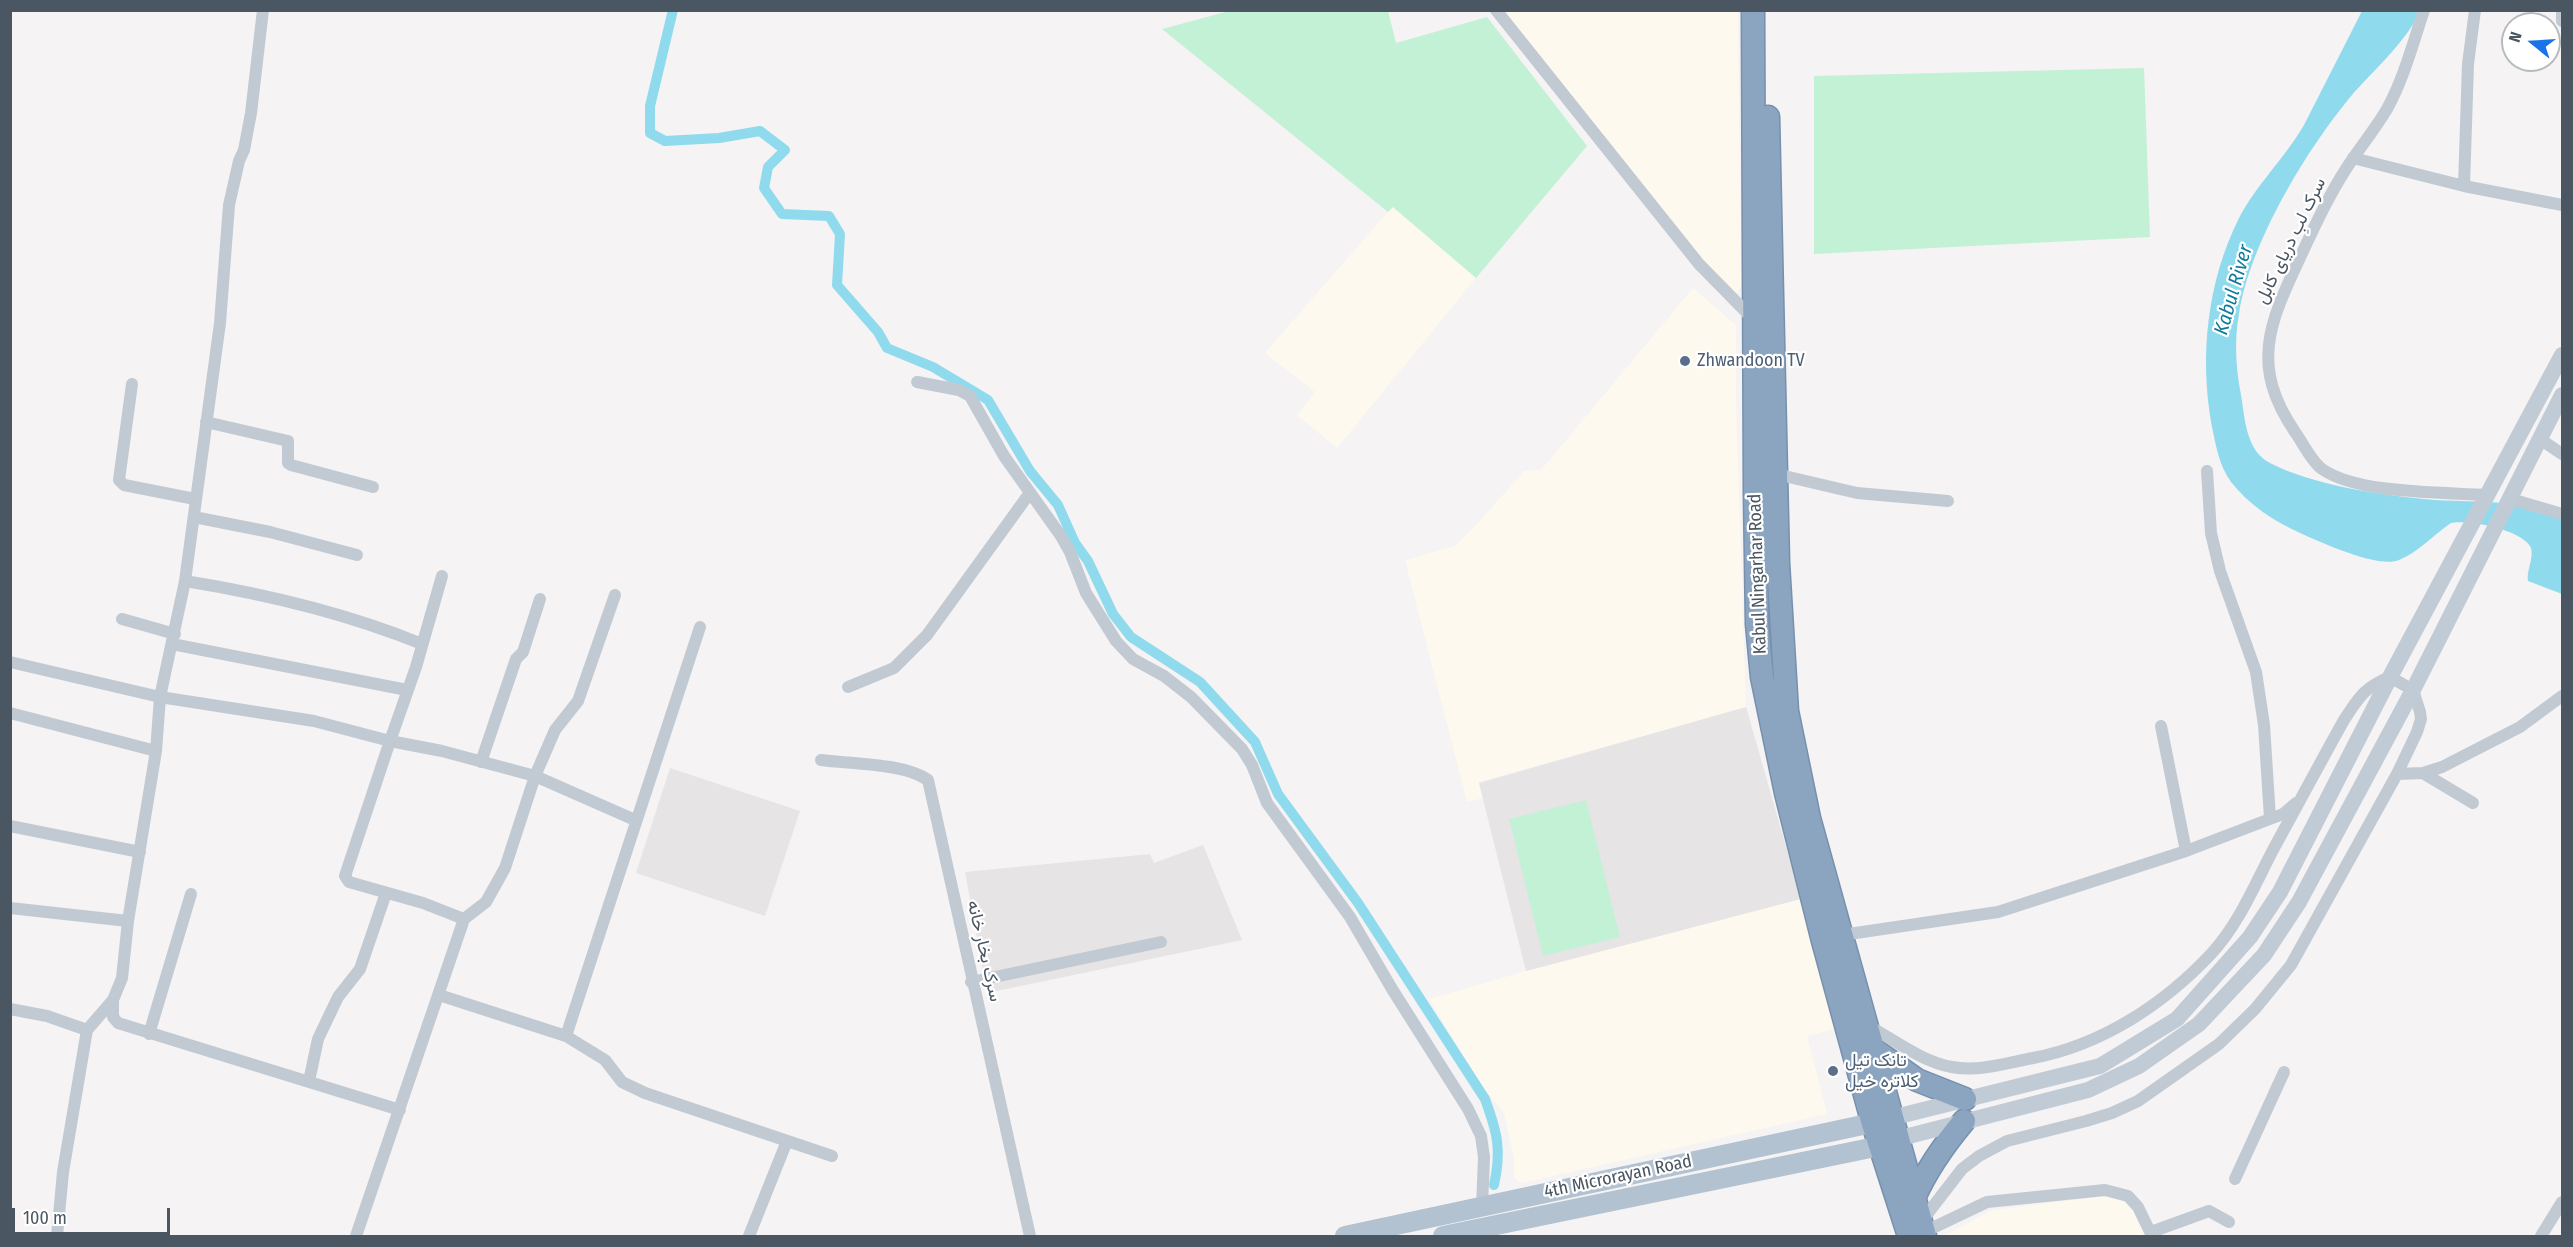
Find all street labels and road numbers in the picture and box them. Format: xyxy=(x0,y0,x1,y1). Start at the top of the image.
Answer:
street label: سرک لبِ دریای کابل xyxy=(2251,174,2331,308)
street label: Kabul Ningarhar Road xyxy=(1744,493,1772,655)
street label: سرک بخار خانه xyxy=(962,898,1006,1004)
street label: 4th Microrayan Road xyxy=(1542,1151,1694,1203)

